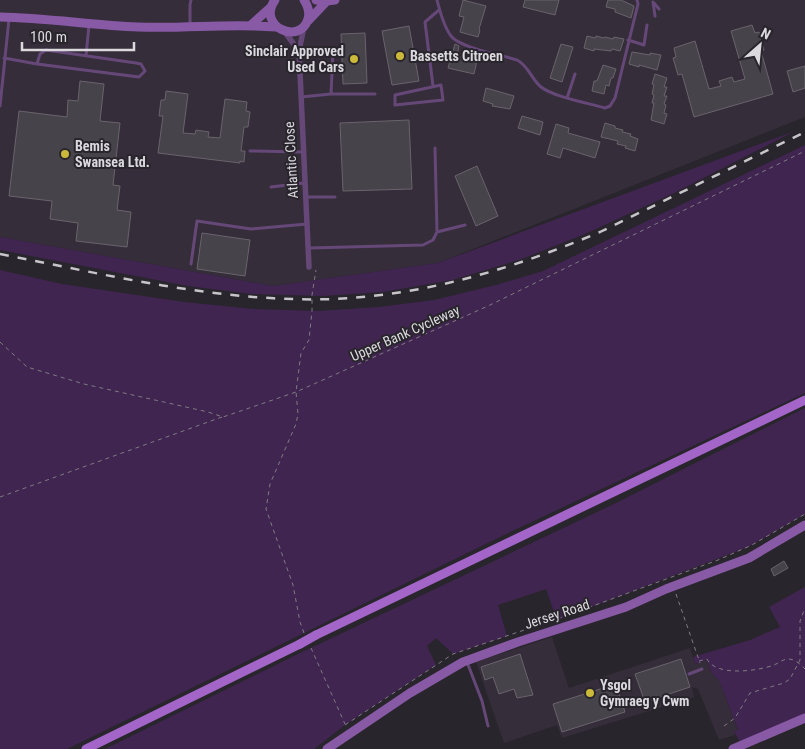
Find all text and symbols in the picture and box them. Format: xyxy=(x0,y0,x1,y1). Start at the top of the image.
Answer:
scale bar xyxy=(22,20,135,52)
north arrow xyxy=(735,20,785,70)
text: N xyxy=(758,24,773,42)
text: 100 m xyxy=(30,28,67,46)
place label: Sinclair Approved Used Cars xyxy=(245,43,344,75)
place label: Bassetts Citroen xyxy=(410,48,503,64)
marker: Bassetts Citroen xyxy=(394,50,406,62)
marker: Sinclair Approved Used Cars xyxy=(348,53,360,65)
street label: Atlantic Close xyxy=(281,121,301,199)
place label: Bemis Swansea Ltd. xyxy=(75,138,150,170)
marker: Bemis Swansea Ltd. xyxy=(59,148,71,160)
street label: Upper Bank Cycleway xyxy=(348,302,462,364)
street label: Jersey Road xyxy=(522,596,592,632)
place label: Ysgol Gymraeg y Cwm xyxy=(600,677,690,709)
marker: Ysgol Gymraeg y Cwm xyxy=(584,687,596,699)

